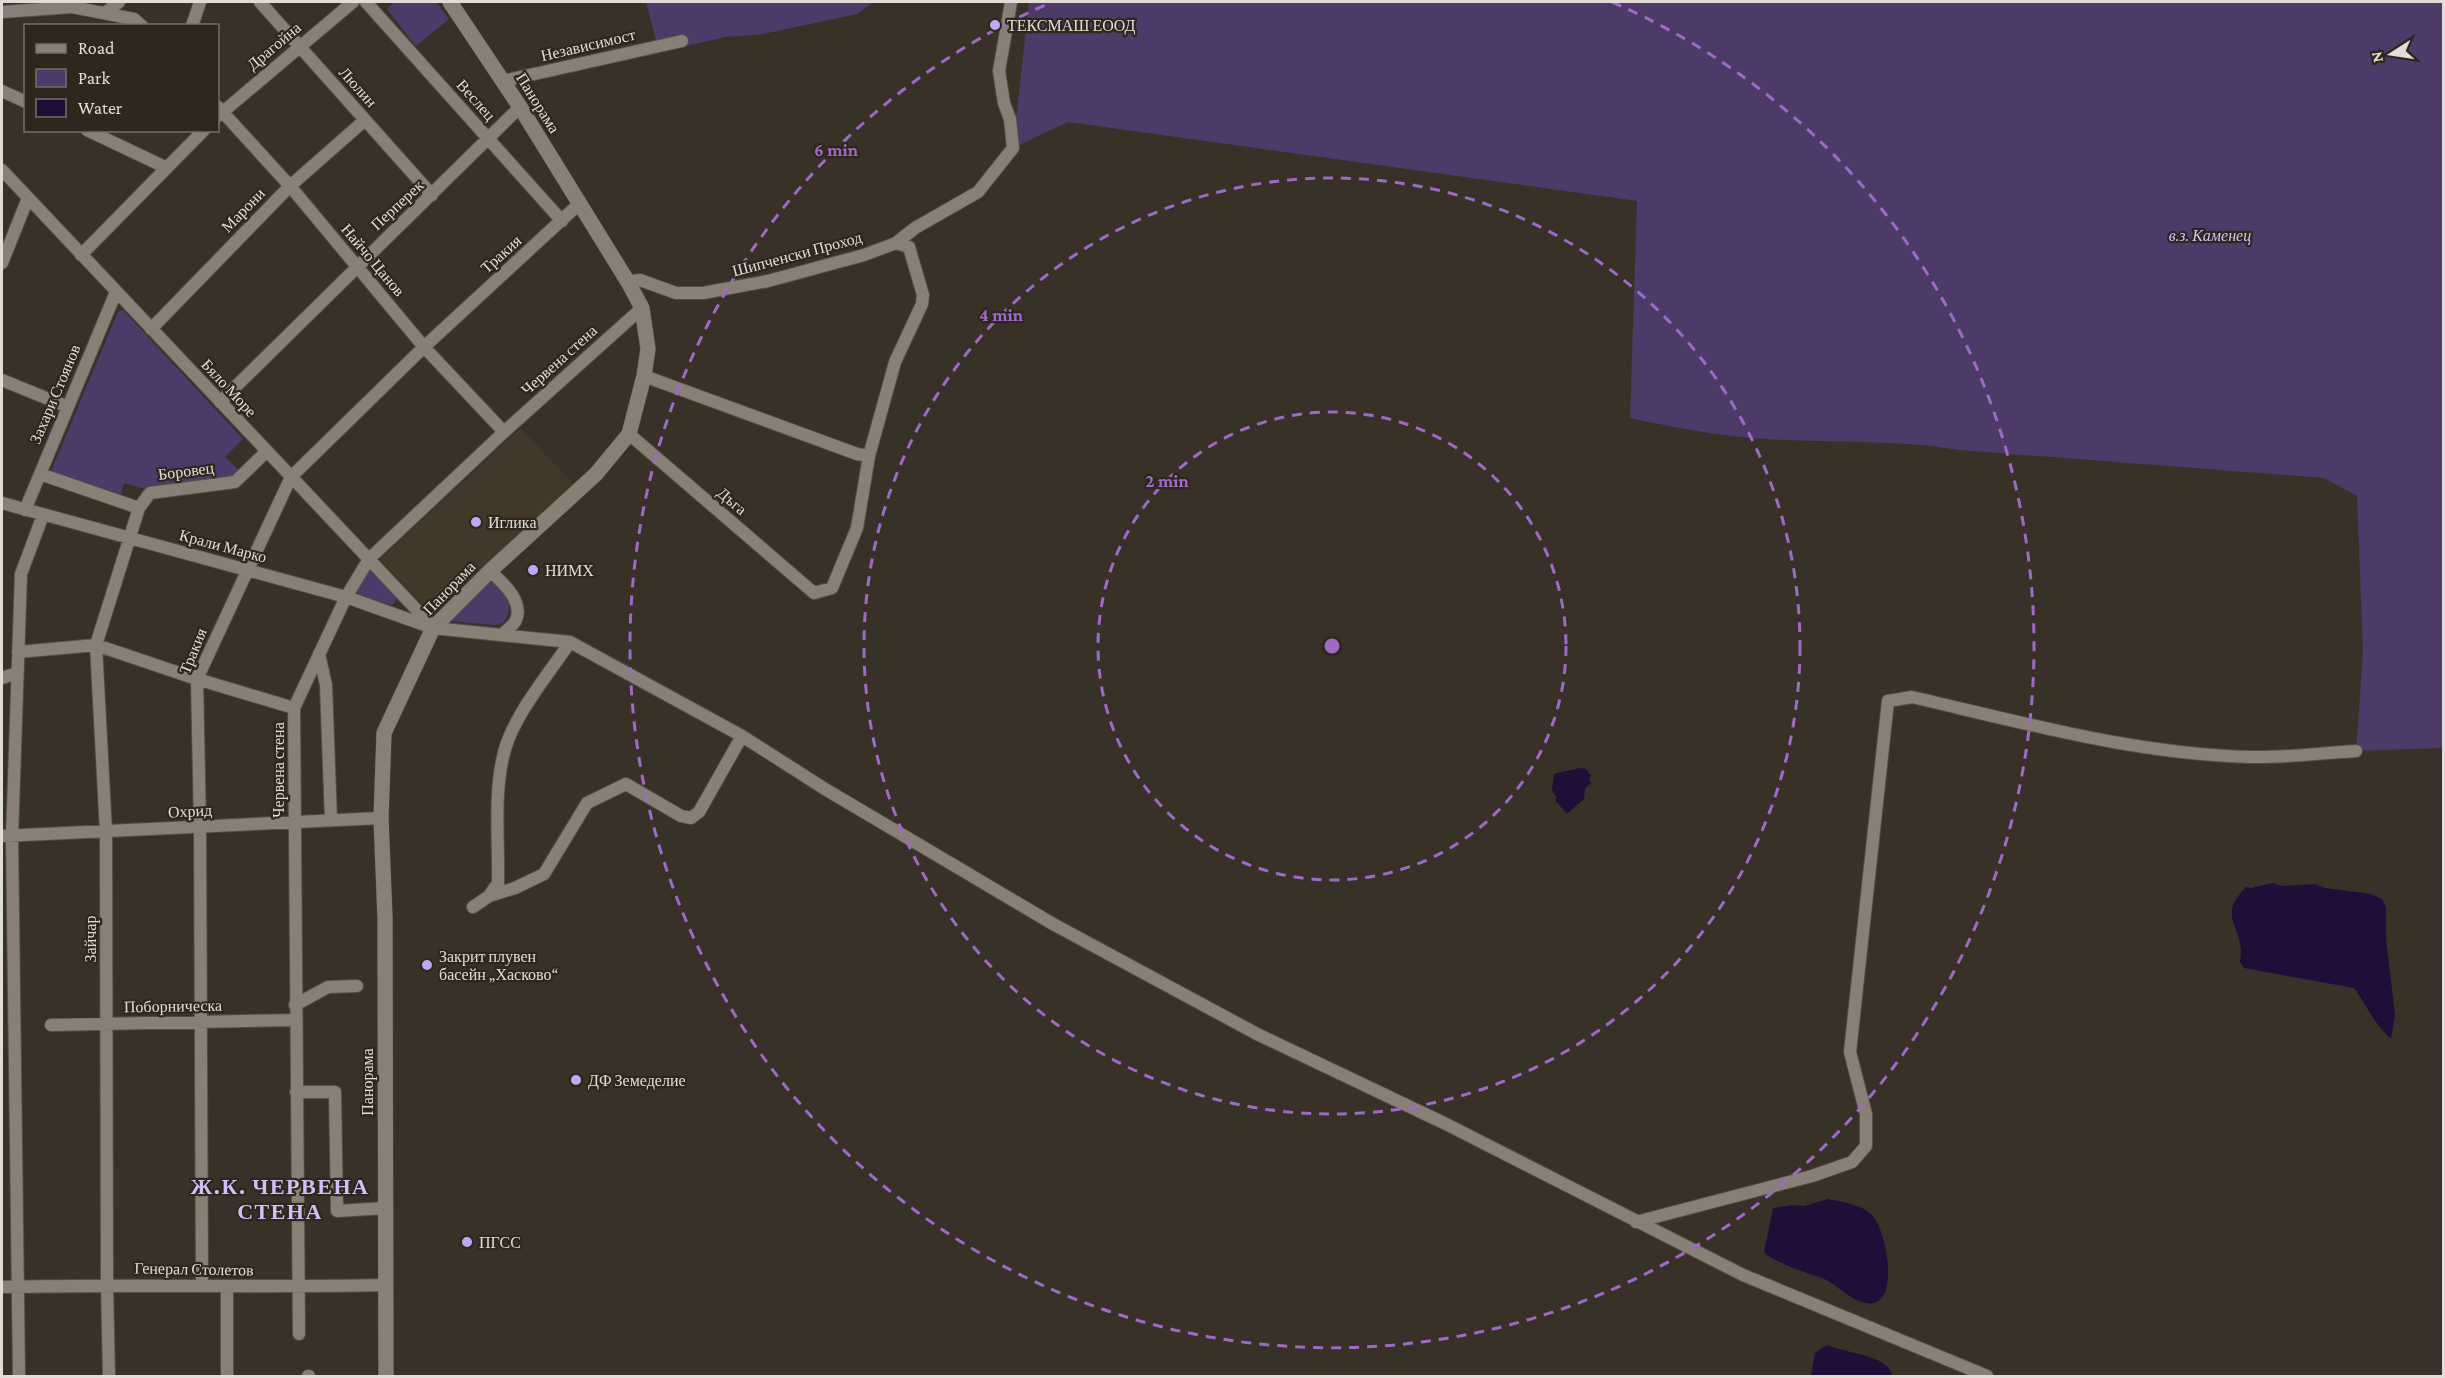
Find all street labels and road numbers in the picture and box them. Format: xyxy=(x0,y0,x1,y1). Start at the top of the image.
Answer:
street label: Драгойна xyxy=(244,19,305,74)
street label: Независимост xyxy=(539,26,637,64)
street label: Люлин xyxy=(336,64,381,111)
street label: Панорама xyxy=(512,70,563,137)
street label: Веслец xyxy=(453,76,499,125)
street label: Перперек xyxy=(367,176,427,234)
street label: Марони xyxy=(218,184,269,236)
street label: Найчо Цанов xyxy=(337,220,408,301)
street label: Шипченски Проход xyxy=(730,228,864,280)
street label: Тракия xyxy=(477,231,526,277)
street label: Червена стена xyxy=(518,322,601,399)
street label: Захари Стоянов xyxy=(26,341,85,446)
street label: Бяло Море xyxy=(197,356,260,421)
street label: Боровец xyxy=(157,459,216,484)
street label: Дъга xyxy=(713,484,750,519)
street label: Крали Марко xyxy=(177,526,269,567)
street label: Панорама xyxy=(419,558,479,619)
street label: Тракия xyxy=(176,625,211,677)
street label: Червена стена xyxy=(270,722,288,818)
street label: Охрид xyxy=(167,801,213,822)
street label: Зайчар xyxy=(82,916,100,962)
street label: Поборническа xyxy=(124,997,222,1016)
street label: Панорама xyxy=(359,1048,377,1116)
street label: Генерал Столетов xyxy=(134,1259,254,1280)

